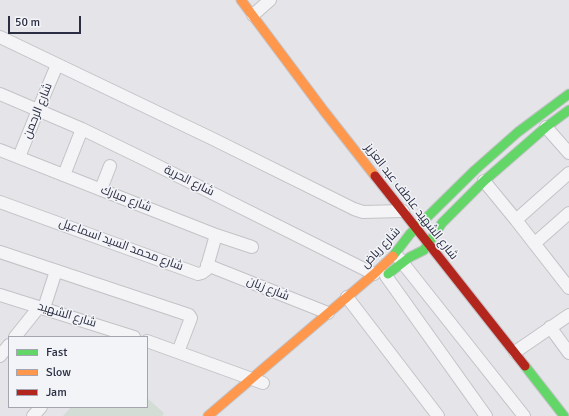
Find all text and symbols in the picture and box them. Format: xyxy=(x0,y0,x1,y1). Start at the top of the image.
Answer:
scale bar xyxy=(10,8,83,34)
text: 50 m xyxy=(15,15,40,30)
street label: شارع الرحمن xyxy=(20,81,56,141)
street label: شارع الشهيد عاطف عبد العزيز xyxy=(361,141,461,263)
street label: شارع الحرية xyxy=(161,163,217,199)
street label: شارع مبارك xyxy=(99,183,153,215)
street label: شارع محمد السيد اسماعيل xyxy=(57,216,185,274)
street label: شارع رياض xyxy=(358,224,404,272)
street label: شارع زيان xyxy=(245,274,291,304)
street label: شارع الشهيد xyxy=(36,299,98,331)
legend xyxy=(8,336,148,408)
text: Fast xyxy=(46,345,67,360)
text: Slow xyxy=(46,365,71,380)
text: Jam xyxy=(46,385,67,400)

